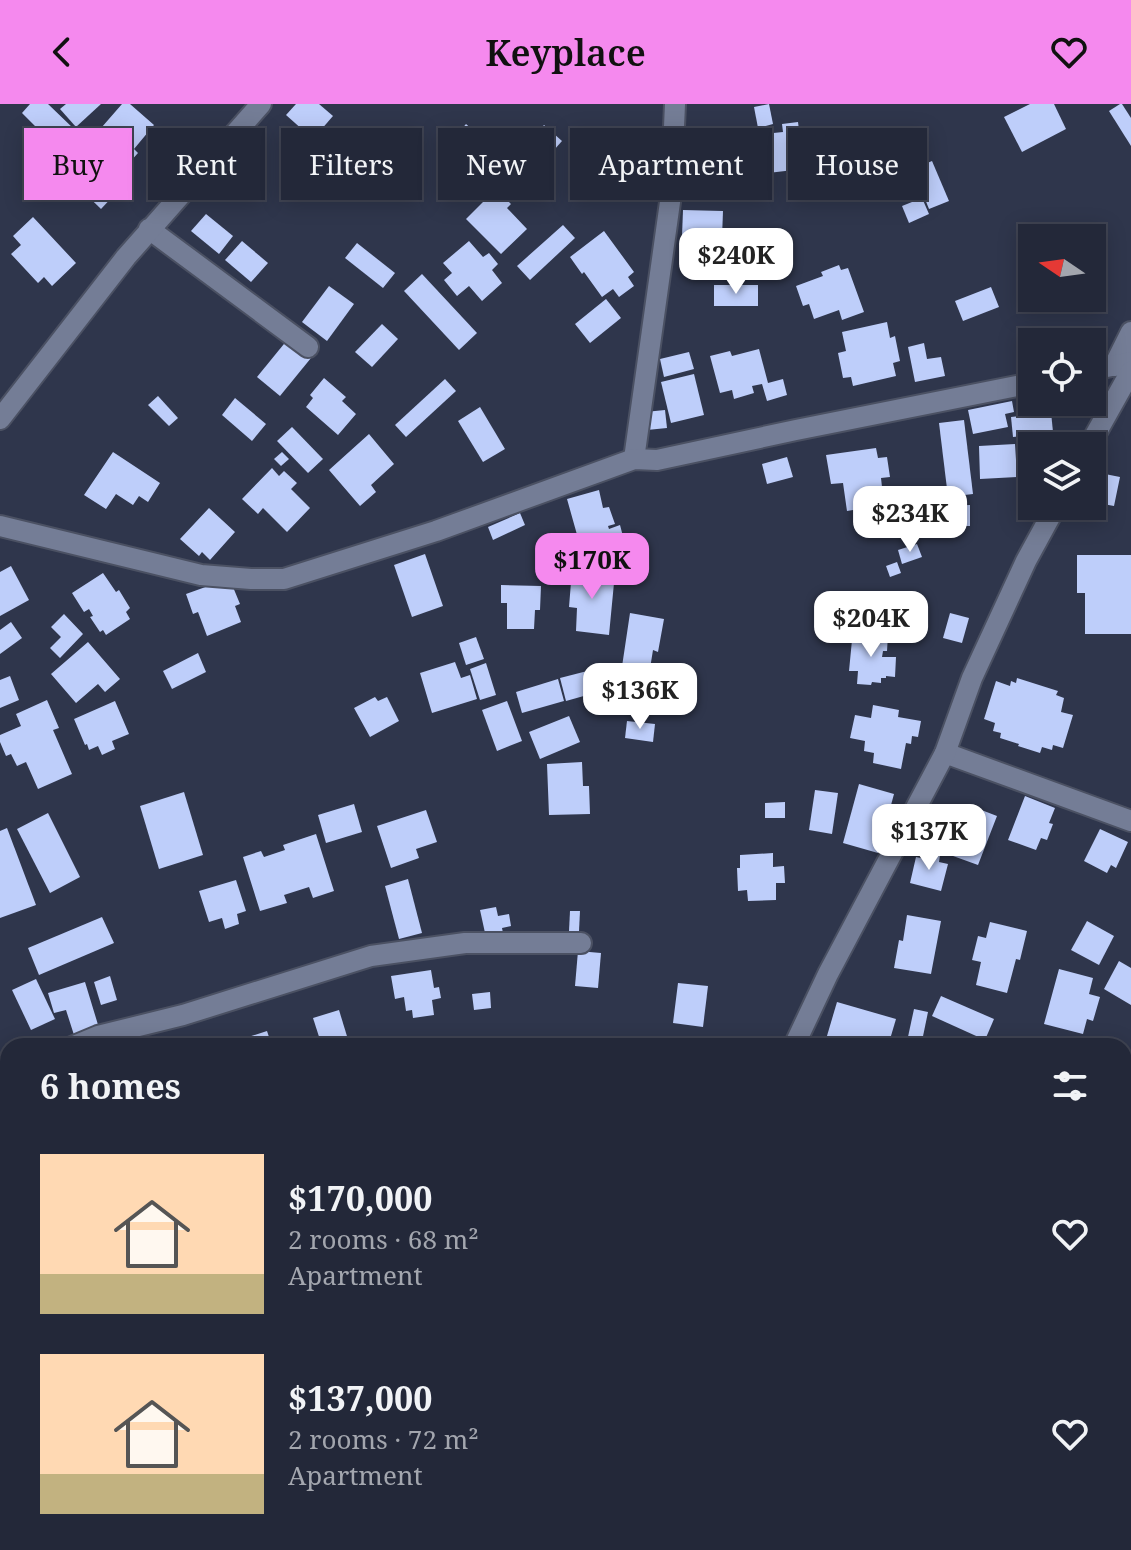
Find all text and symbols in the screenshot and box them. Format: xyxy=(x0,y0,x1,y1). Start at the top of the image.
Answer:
text: Keyplace xyxy=(485,28,646,77)
icon: back xyxy=(40,30,84,74)
icon: heart xyxy=(1047,30,1091,74)
chip: Buy xyxy=(24,128,132,200)
chip: Rent xyxy=(148,128,265,200)
chip: Filters xyxy=(281,128,422,200)
chip: New xyxy=(438,128,554,200)
chip: Apartment xyxy=(570,128,772,200)
chip: House xyxy=(788,128,927,200)
north arrow xyxy=(1018,224,1106,312)
map controls xyxy=(1018,224,1106,520)
pin: $240K xyxy=(680,228,792,296)
text: $240K xyxy=(697,236,775,272)
button: locate xyxy=(1018,328,1106,416)
button: layers xyxy=(1018,432,1106,520)
pin: $234K xyxy=(854,486,966,554)
text: $234K xyxy=(871,494,949,530)
pin: $170K xyxy=(536,533,648,601)
text: $170K xyxy=(553,541,631,577)
pin: $204K xyxy=(815,591,927,659)
text: $204K xyxy=(832,599,910,635)
pin: $136K xyxy=(584,663,696,731)
text: $136K xyxy=(601,671,679,707)
pin: $137K xyxy=(873,804,985,872)
text: $137K xyxy=(890,812,968,848)
text: 6 homes xyxy=(40,1063,181,1109)
icon: filters xyxy=(1048,1064,1092,1108)
text: $170,000 xyxy=(288,1175,432,1221)
icon: home xyxy=(104,1186,200,1282)
icon: heart xyxy=(1048,1212,1092,1256)
text: 2 rooms · 68 m² xyxy=(288,1221,479,1257)
text: Apartment xyxy=(288,1257,423,1293)
text: $137,000 xyxy=(288,1375,432,1421)
icon: home xyxy=(104,1386,200,1482)
icon: heart xyxy=(1048,1412,1092,1456)
text: 2 rooms · 72 m² xyxy=(288,1421,479,1457)
text: Apartment xyxy=(288,1457,423,1493)

